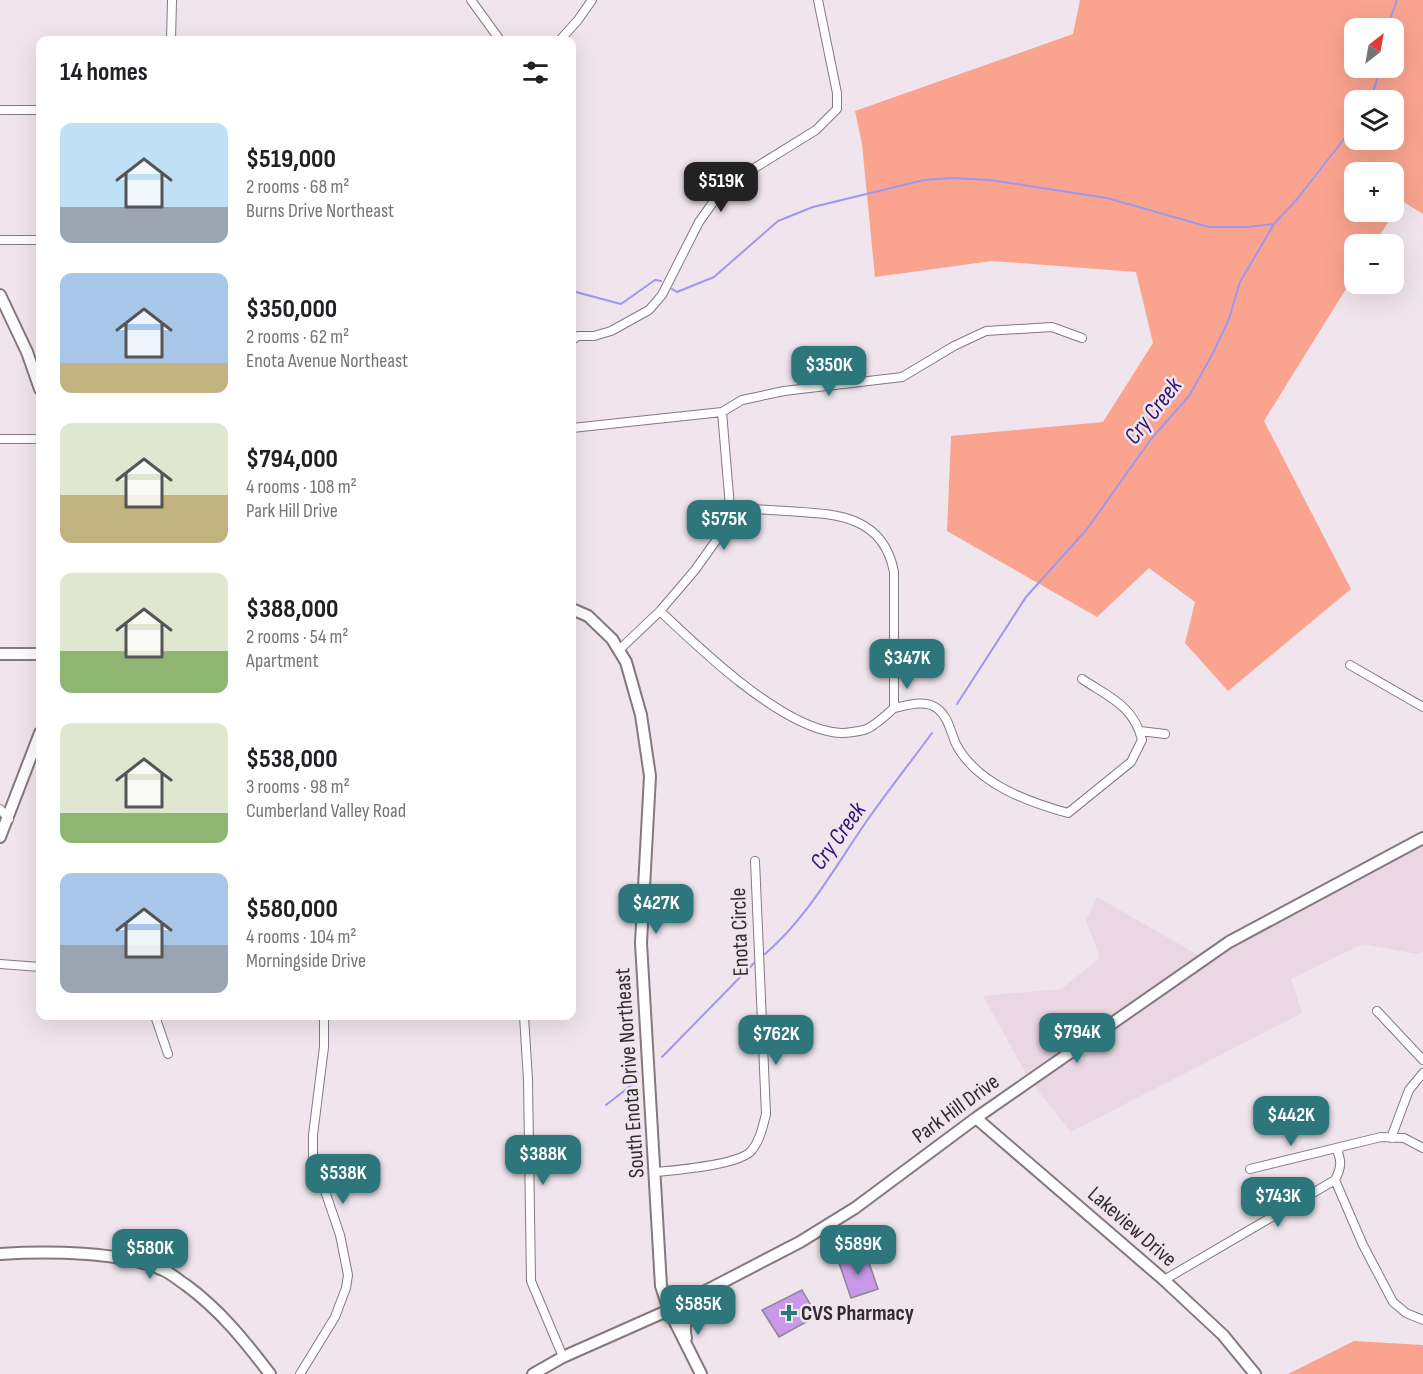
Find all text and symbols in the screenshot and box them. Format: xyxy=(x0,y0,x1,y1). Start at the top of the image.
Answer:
north arrow xyxy=(1344,18,1404,78)
map controls xyxy=(1344,18,1404,294)
icon: filters xyxy=(519,56,552,89)
text: 14 homes xyxy=(60,57,148,88)
button: layers xyxy=(1344,90,1404,150)
text: $519,000 xyxy=(246,144,336,175)
icon: home xyxy=(108,147,180,219)
pin: $519K xyxy=(679,162,763,213)
button: + xyxy=(1344,162,1404,222)
text: $519K xyxy=(698,169,744,193)
text: 2 rooms · 68 m² xyxy=(246,175,350,199)
text: Burns Drive Northeast xyxy=(246,199,394,223)
button: − xyxy=(1344,234,1404,294)
text: $350,000 xyxy=(246,294,337,325)
icon: home xyxy=(108,297,180,369)
text: 2 rooms · 62 m² xyxy=(246,325,349,349)
pin: $350K xyxy=(787,346,871,397)
text: Enota Avenue Northeast xyxy=(246,349,408,373)
text: $350K xyxy=(805,353,853,377)
water label: Cry Creek xyxy=(1118,371,1189,450)
text: $794,000 xyxy=(246,444,338,475)
icon: home xyxy=(108,447,180,519)
text: 4 rooms · 108 m² xyxy=(246,475,357,499)
text: Park Hill Drive xyxy=(246,499,338,523)
pin: $575K xyxy=(682,500,766,551)
text: $575K xyxy=(701,507,747,531)
text: $388,000 xyxy=(246,594,338,625)
icon: home xyxy=(108,597,180,669)
text: 2 rooms · 54 m² xyxy=(246,625,348,649)
pin: $347K xyxy=(865,639,949,690)
text: $347K xyxy=(883,646,931,670)
text: Apartment xyxy=(246,649,319,673)
text: $538,000 xyxy=(246,744,338,775)
icon: home xyxy=(108,747,180,819)
text: 3 rooms · 98 m² xyxy=(246,775,350,799)
water label: Cry Creek xyxy=(804,796,873,875)
text: Cumberland Valley Road xyxy=(246,799,406,823)
pin: $427K xyxy=(614,884,698,935)
street label: Enota Circle xyxy=(725,887,755,977)
text: $427K xyxy=(632,891,680,915)
text: $580,000 xyxy=(246,894,338,925)
icon: home xyxy=(108,897,180,969)
text: 4 rooms · 104 m² xyxy=(246,925,356,949)
text: Morningside Drive xyxy=(246,949,366,973)
street label: South Enota Drive Northeast xyxy=(609,967,651,1179)
pin: $794K xyxy=(1035,1013,1119,1064)
pin: $762K xyxy=(734,1015,818,1066)
text: $794K xyxy=(1053,1020,1101,1044)
text: $762K xyxy=(752,1022,800,1046)
street label: Park Hill Drive xyxy=(907,1068,1005,1150)
pin: $442K xyxy=(1249,1096,1333,1147)
text: $442K xyxy=(1267,1103,1315,1127)
pin: $388K xyxy=(501,1135,585,1186)
text: $388K xyxy=(519,1142,567,1166)
pin: $538K xyxy=(301,1154,385,1205)
text: $538K xyxy=(319,1161,367,1185)
pin: $743K xyxy=(1236,1177,1320,1228)
street label: Lakeview Drive xyxy=(1082,1181,1182,1273)
text: $743K xyxy=(1255,1184,1301,1208)
pin: $589K xyxy=(816,1225,900,1276)
pin: $580K xyxy=(108,1229,192,1280)
text: $589K xyxy=(834,1232,882,1256)
text: $580K xyxy=(126,1236,174,1260)
pin: $585K xyxy=(656,1285,740,1336)
text: $585K xyxy=(674,1292,722,1316)
place label: CVS Pharmacy xyxy=(801,1300,914,1327)
marker: CVS Pharmacy xyxy=(782,1306,796,1320)

